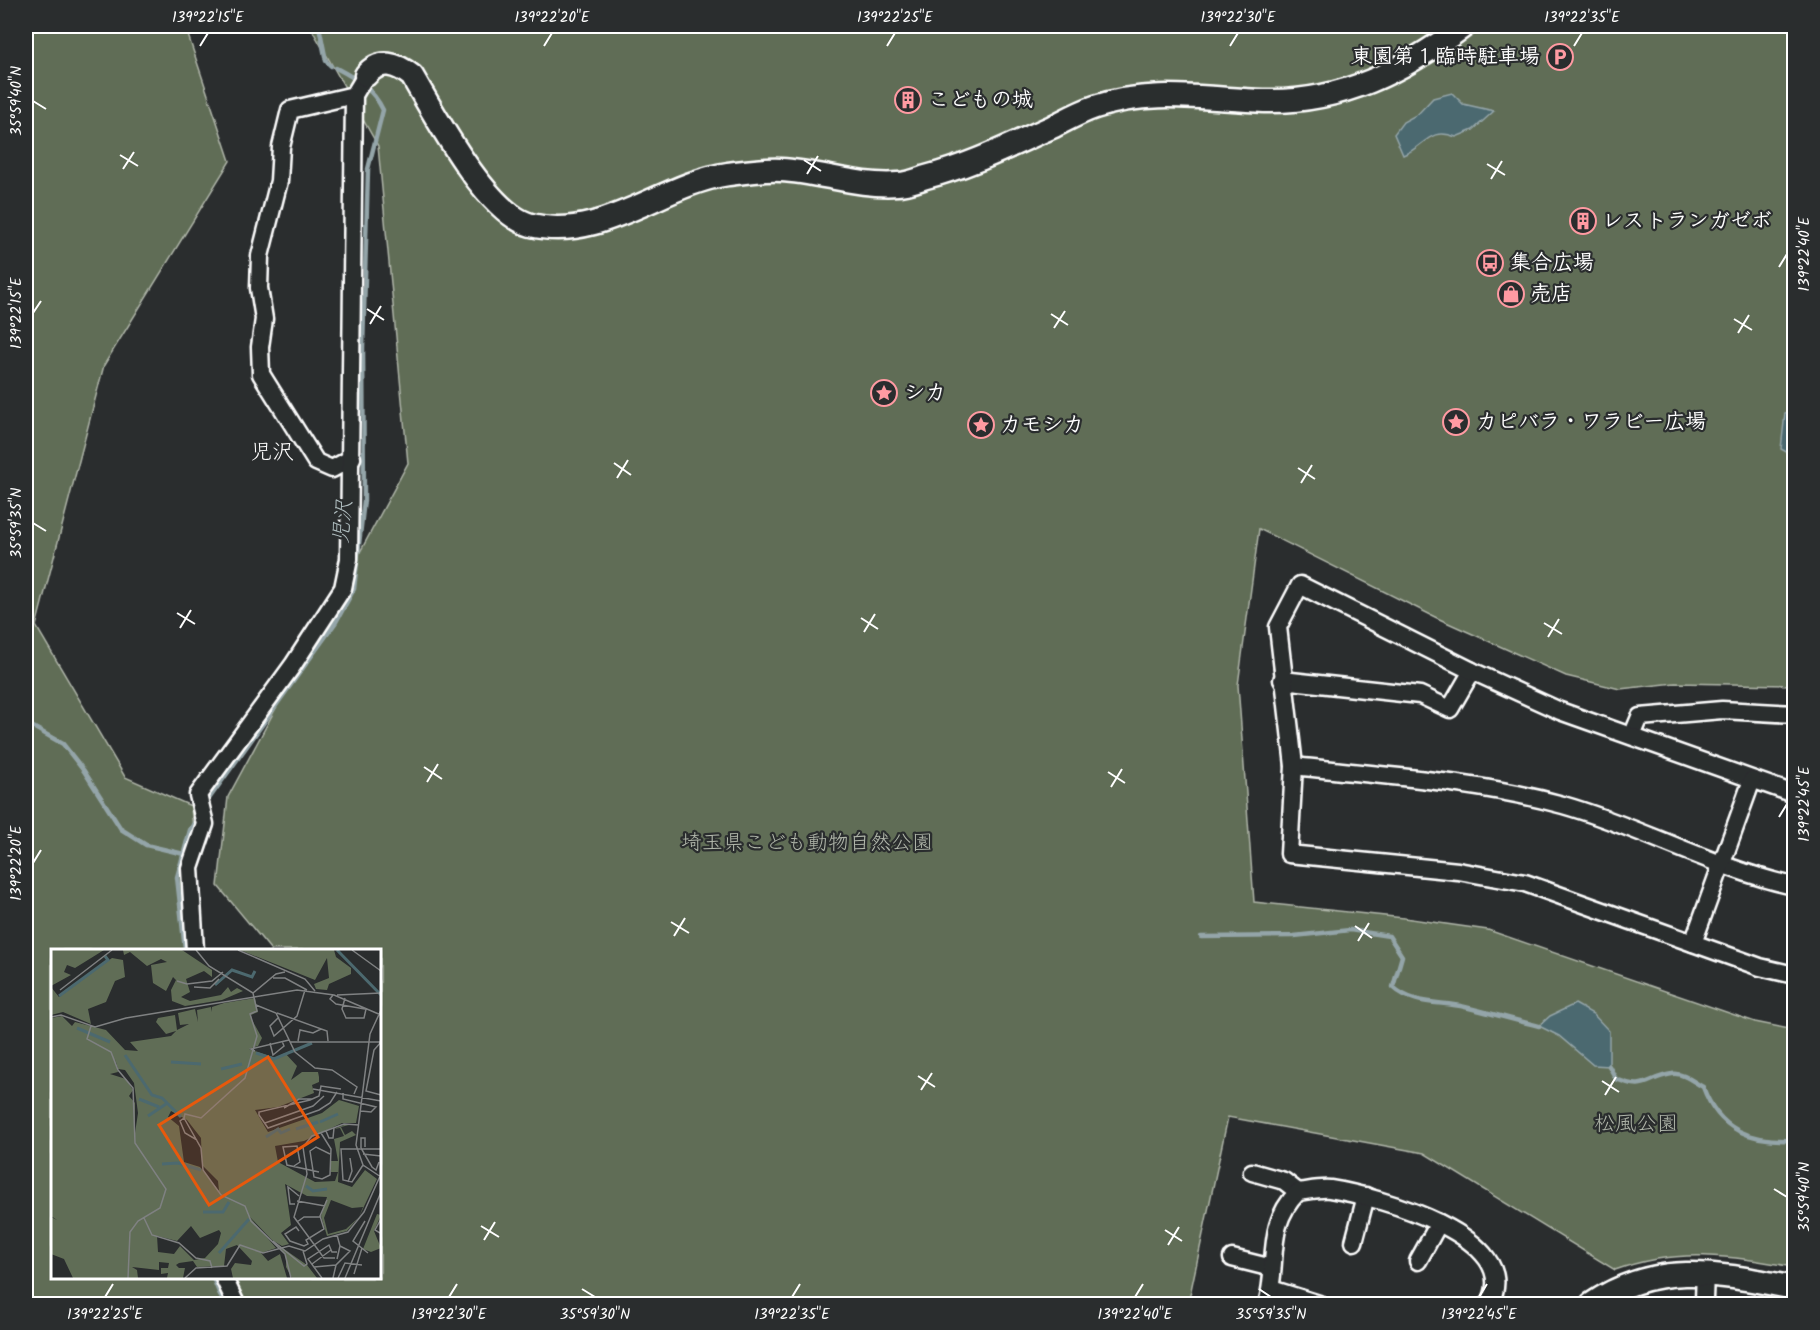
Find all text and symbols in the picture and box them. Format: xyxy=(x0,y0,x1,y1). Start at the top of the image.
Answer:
text: 139°22'15"E xyxy=(172,6,245,30)
text: 139°22'20"E xyxy=(514,6,591,30)
text: 139°22'25"E xyxy=(857,6,934,30)
text: 139°22'30"E xyxy=(1200,6,1277,30)
text: 139°22'35"E xyxy=(1544,6,1621,30)
place label: 東園第１臨時駐車場 xyxy=(1351,41,1540,74)
parking icon: 東園第１臨時駐車場 xyxy=(1545,42,1575,72)
text: 35°59'40"N xyxy=(5,66,29,136)
place label: こどもの城 xyxy=(928,84,1033,117)
building icon: こどもの城 xyxy=(893,85,923,115)
place label: レストランガゼボ xyxy=(1602,205,1772,238)
building icon: レストランガゼボ xyxy=(1568,206,1598,236)
text: 139°22'40"E xyxy=(1793,215,1817,291)
place label: 集合広場 xyxy=(1510,247,1594,280)
bus stop icon: 集合広場 xyxy=(1475,248,1505,278)
text: 139°22'15"E xyxy=(5,276,29,349)
place label: 売店 xyxy=(1530,278,1572,311)
shop icon: 売店 xyxy=(1496,279,1526,309)
place label: シカ xyxy=(904,377,946,410)
place icon: シカ xyxy=(869,378,899,408)
place label: カピバラ・ワラビー広場 xyxy=(1476,406,1706,439)
place icon: カピバラ・ワラビー広場 xyxy=(1441,407,1471,437)
place label: カモシカ xyxy=(1000,409,1084,442)
place icon: カモシカ xyxy=(966,410,996,440)
district label: 児沢 xyxy=(250,436,294,471)
text: 35°59'35"N xyxy=(5,488,29,559)
water label: 児沢 xyxy=(325,498,363,545)
text: 139°22'45"E xyxy=(1793,765,1817,842)
text: 139°22'20"E xyxy=(5,824,29,901)
park label: 埼玉県こども動物自然公園 xyxy=(681,827,933,860)
inset map xyxy=(51,949,381,1279)
park label: 松風公園 xyxy=(1594,1108,1678,1141)
text: 35°59'40"N xyxy=(1793,1162,1817,1232)
text: 139°22'25"E xyxy=(67,1303,144,1327)
text: 139°22'30"E xyxy=(411,1303,488,1327)
text: 35°59'30"N xyxy=(560,1303,630,1327)
text: 139°22'35"E xyxy=(754,1303,831,1327)
text: 139°22'40"E xyxy=(1098,1303,1174,1327)
text: 35°59'35"N xyxy=(1236,1303,1307,1327)
text: 139°22'45"E xyxy=(1441,1303,1518,1327)

